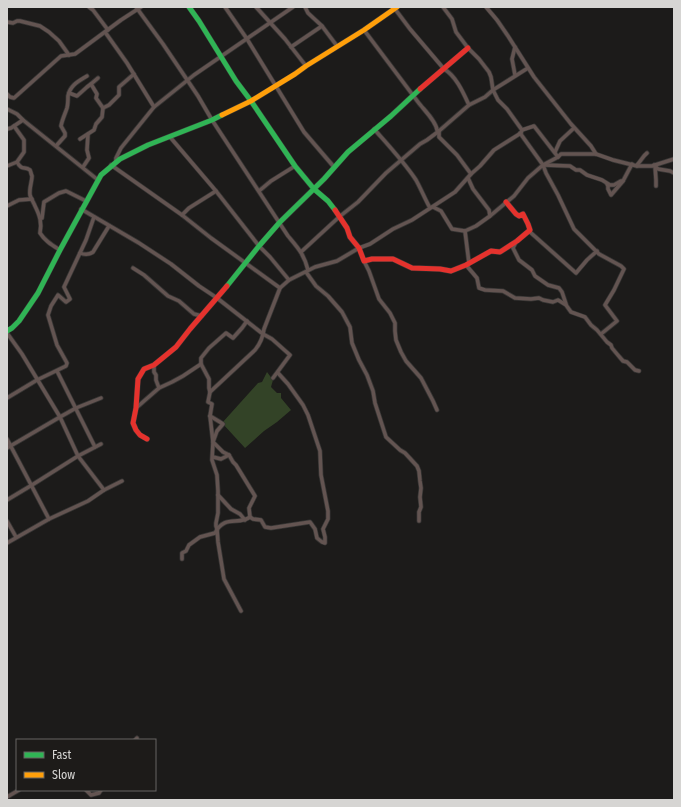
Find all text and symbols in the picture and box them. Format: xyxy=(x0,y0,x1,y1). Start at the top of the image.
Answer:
legend xyxy=(16,739,156,791)
text: Fast xyxy=(52,748,71,762)
text: Slow xyxy=(52,768,75,782)

